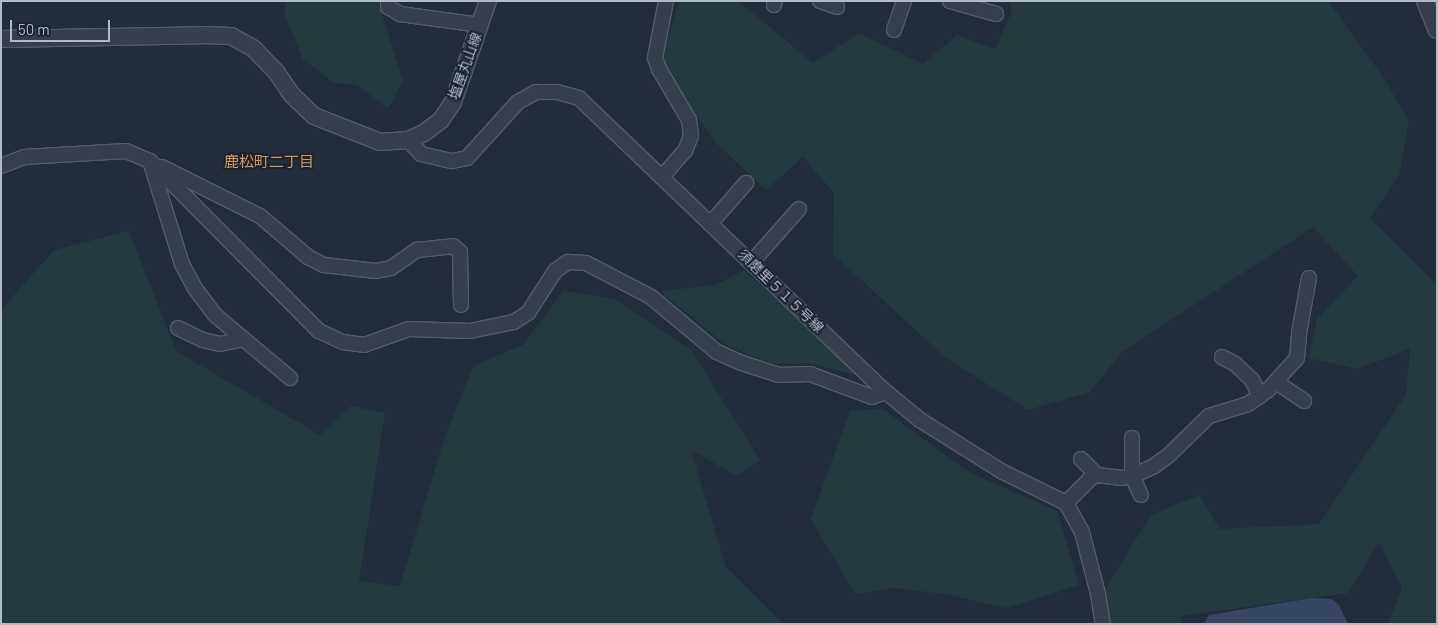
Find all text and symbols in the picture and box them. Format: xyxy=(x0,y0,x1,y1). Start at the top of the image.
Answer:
scale bar xyxy=(12,10,112,42)
text: 50 m xyxy=(18,20,50,38)
street label: 塩屋丸山線 xyxy=(445,30,485,102)
district label: 鹿松町二丁目 xyxy=(224,153,314,171)
street label: 須磨里５１５号線 xyxy=(735,246,827,336)

